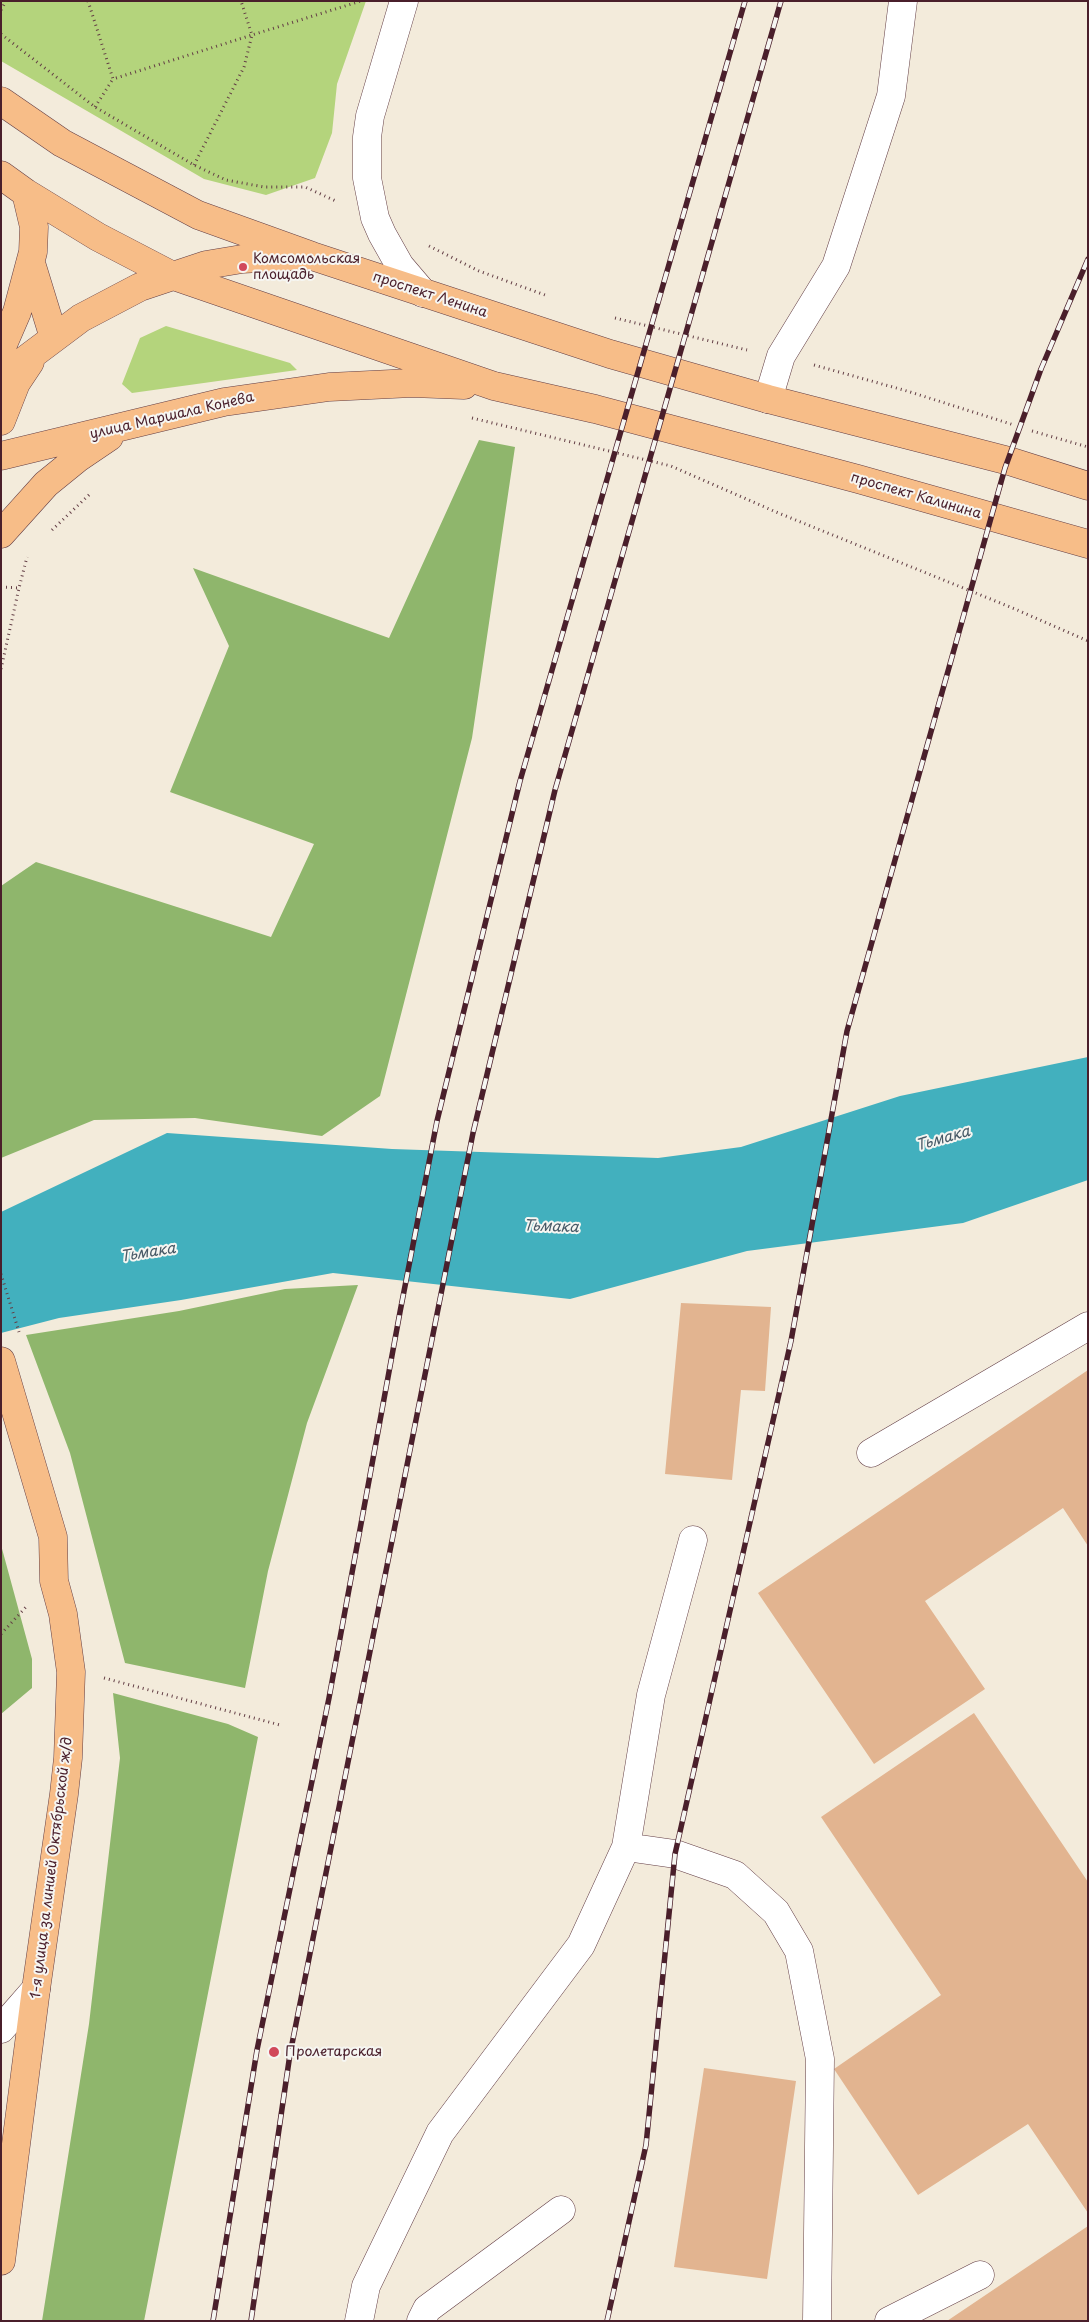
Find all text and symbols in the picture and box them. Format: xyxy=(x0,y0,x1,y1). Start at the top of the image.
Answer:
place label: Комсомольская площадь xyxy=(253,251,360,284)
marker: Комсомольская площадь xyxy=(237,261,249,273)
street label: проспект Ленина xyxy=(370,269,490,321)
street label: улица Маршала Конева xyxy=(88,389,256,443)
street label: проспект Калинина xyxy=(849,469,983,523)
water label: Тьмака xyxy=(914,1123,972,1155)
water label: Тьмака xyxy=(523,1217,579,1237)
water label: Тьмака xyxy=(119,1240,177,1266)
street label: 1-я улица за линией Октябрьской ж/д xyxy=(28,1736,76,2000)
place label: Пролетарская xyxy=(285,2044,382,2060)
marker: Пролетарская xyxy=(267,2045,281,2059)

